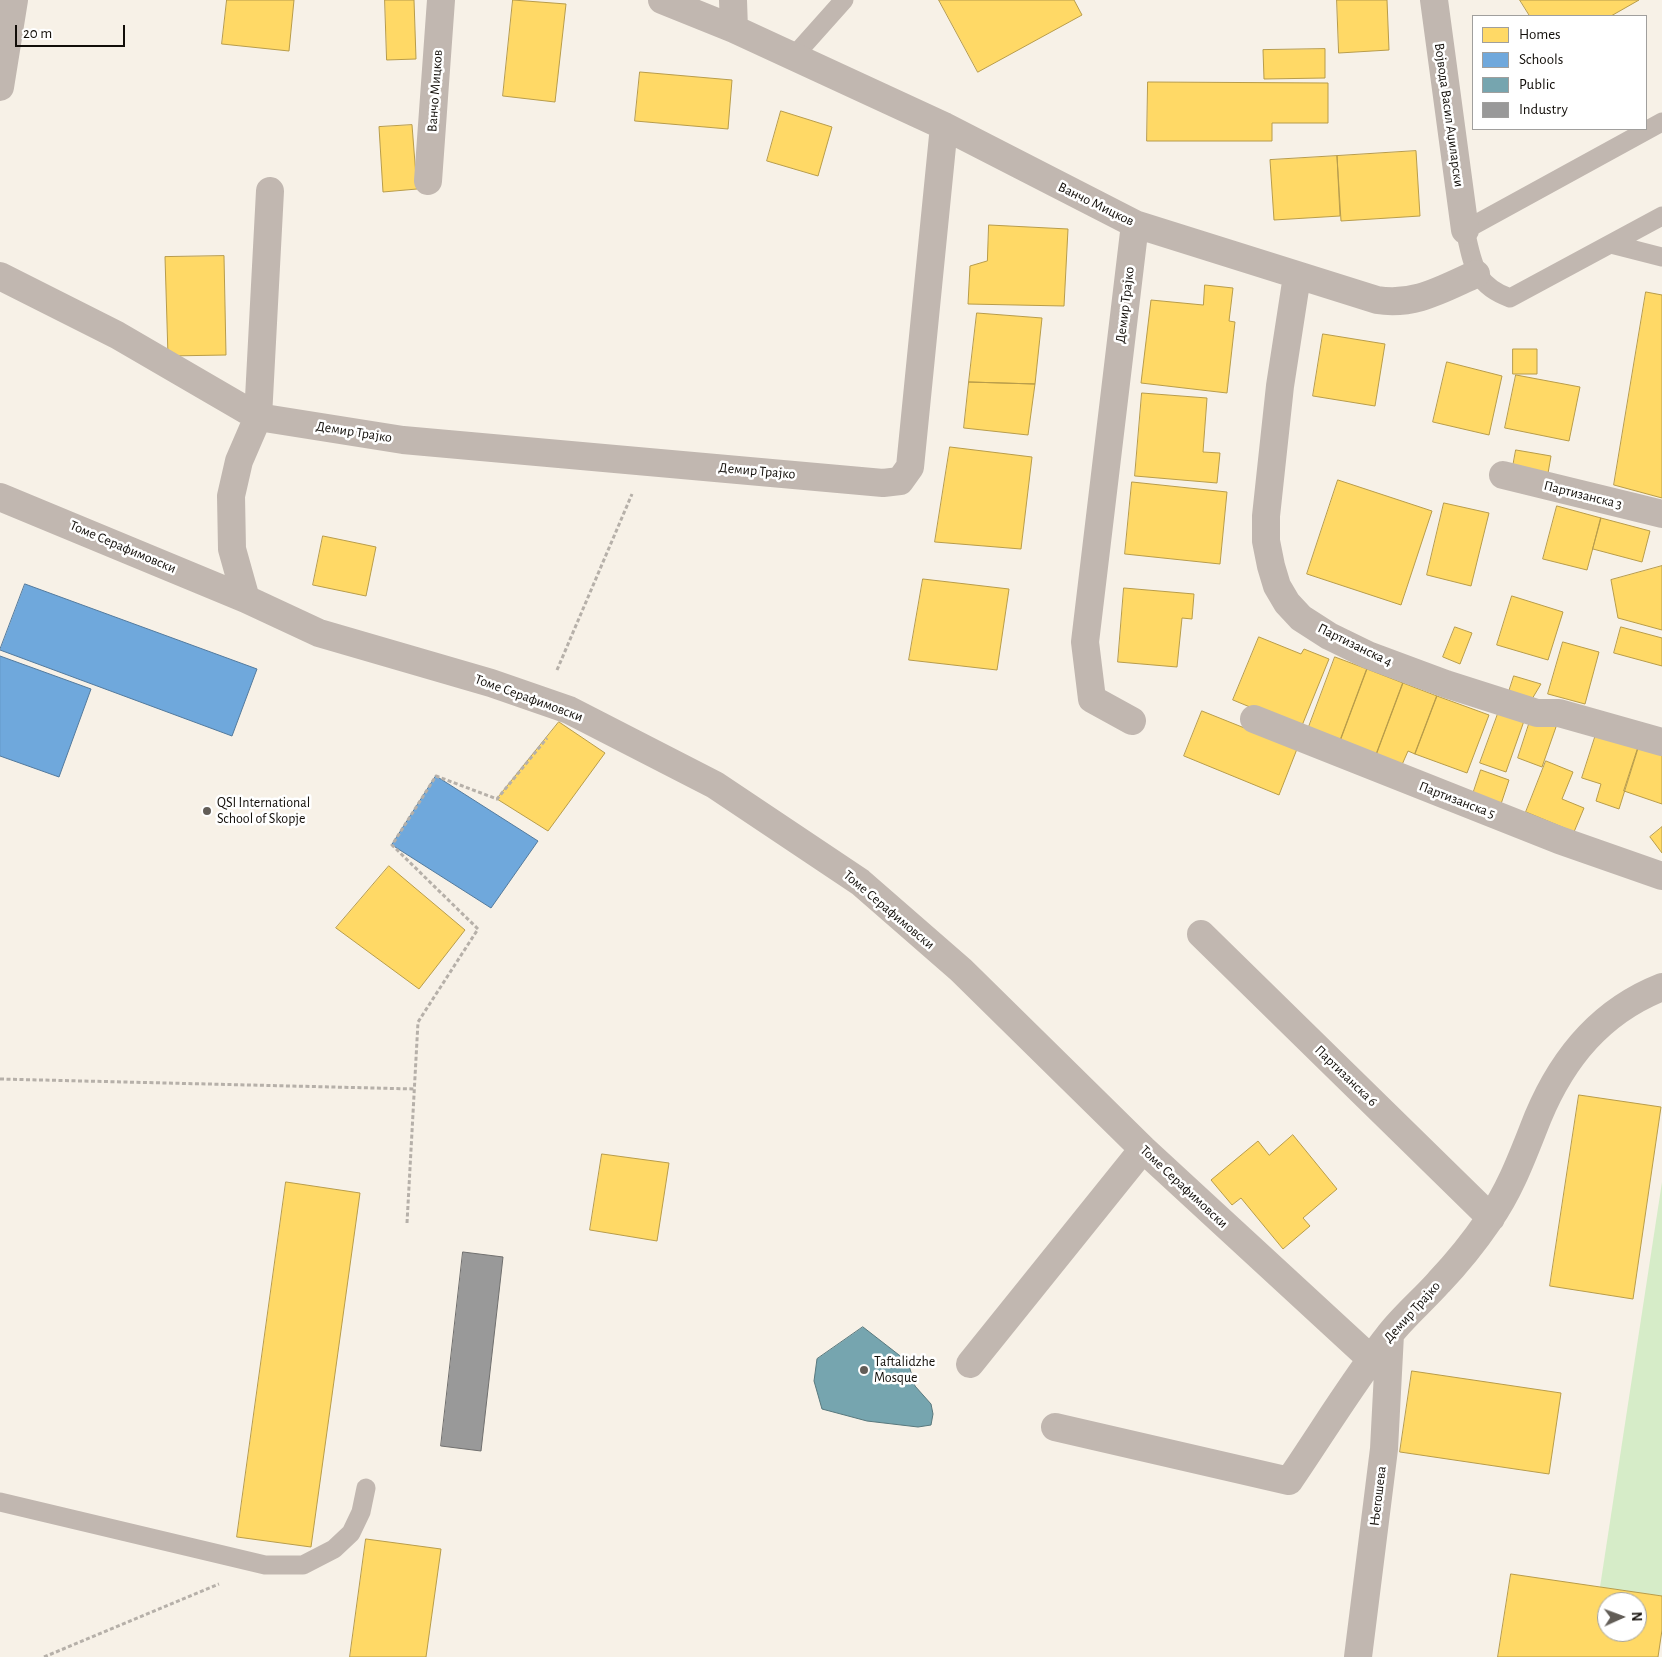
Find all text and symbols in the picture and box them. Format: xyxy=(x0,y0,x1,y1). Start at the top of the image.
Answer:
scale bar xyxy=(18,15,128,47)
legend xyxy=(1472,15,1647,130)
text: 20 m xyxy=(23,26,52,41)
text: Homes xyxy=(1519,27,1561,42)
street label: Војвода Васил Аџиларски xyxy=(1431,42,1467,188)
street label: Ванчо Мицков xyxy=(424,49,446,133)
text: Schools xyxy=(1519,52,1563,67)
text: Public xyxy=(1519,77,1555,92)
text: Industry xyxy=(1519,102,1568,117)
street label: Ванчо Мицков xyxy=(1055,178,1137,230)
street label: Демир Трајко xyxy=(1112,266,1138,344)
street label: Демир Трајко xyxy=(315,418,393,446)
street label: Демир Трајко xyxy=(718,459,796,483)
street label: Партизанска 3 xyxy=(1542,477,1624,513)
street label: Томе Серафимовски xyxy=(67,517,179,577)
street label: Партизанска 4 xyxy=(1315,620,1395,670)
street label: Томе Серафимовски xyxy=(473,671,585,725)
street label: Партизанска 5 xyxy=(1416,778,1498,822)
place label: QSI International School of Skopje xyxy=(217,795,310,828)
marker: QSI International School of Skopje xyxy=(201,805,213,817)
street label: Томе Серафимовски xyxy=(840,867,938,953)
street label: Партизанска 6 xyxy=(1311,1042,1381,1110)
street label: Томе Серафимовски xyxy=(1137,1142,1231,1232)
street label: Демир Трајко xyxy=(1380,1278,1444,1346)
place label: Taftalidzhe Mosque xyxy=(874,1354,935,1386)
marker: Taftalidzhe Mosque xyxy=(858,1364,870,1376)
street label: Његошева xyxy=(1366,1465,1390,1527)
north arrow xyxy=(1597,1592,1647,1642)
text: N xyxy=(1629,1611,1643,1622)

